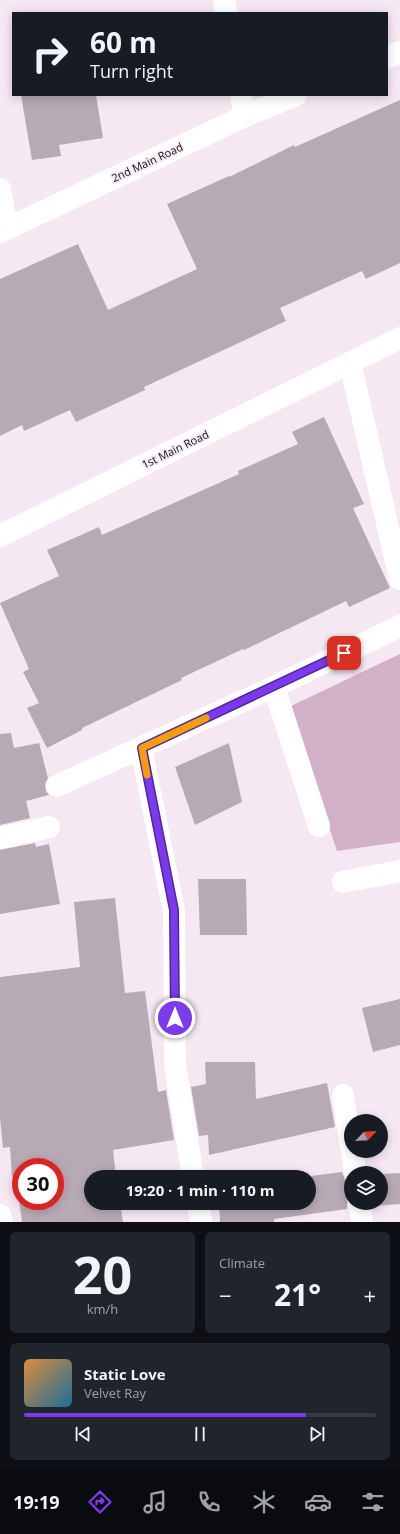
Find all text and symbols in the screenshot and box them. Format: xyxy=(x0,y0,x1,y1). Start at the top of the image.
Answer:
text: 60 m xyxy=(90,23,157,61)
icon: right xyxy=(24,28,76,80)
text: Turn right xyxy=(90,59,173,83)
street label: 2nd Main Road xyxy=(109,139,185,185)
street label: 1st Main Road xyxy=(139,426,211,472)
pin xyxy=(327,636,361,670)
icon: arrive xyxy=(333,642,355,664)
position arrow xyxy=(154,997,196,1039)
north arrow xyxy=(344,1114,388,1158)
map controls xyxy=(344,1114,388,1210)
speed limit sign: 30 xyxy=(12,1158,64,1210)
button: layers xyxy=(344,1166,388,1210)
text: 19:20 · 1 min · 110 m xyxy=(126,1180,274,1200)
text: 20 xyxy=(73,1238,132,1309)
text: Climate xyxy=(219,1254,265,1272)
text: 21° xyxy=(274,1274,321,1315)
text: − xyxy=(219,1280,232,1310)
text: + xyxy=(363,1280,376,1310)
text: km/h xyxy=(87,1300,118,1318)
text: Static Love xyxy=(84,1364,166,1384)
text: Velvet Ray xyxy=(84,1384,146,1402)
icon: previous xyxy=(72,1423,94,1445)
icon: pause xyxy=(189,1423,211,1445)
icon: next xyxy=(306,1423,328,1445)
icon: directions xyxy=(86,1488,114,1516)
icon: music xyxy=(141,1488,169,1516)
icon: phone xyxy=(195,1488,223,1516)
icon: climate xyxy=(250,1488,278,1516)
icon: car xyxy=(304,1488,332,1516)
icon: filters xyxy=(359,1488,387,1516)
text: 19:19 xyxy=(13,1490,60,1514)

